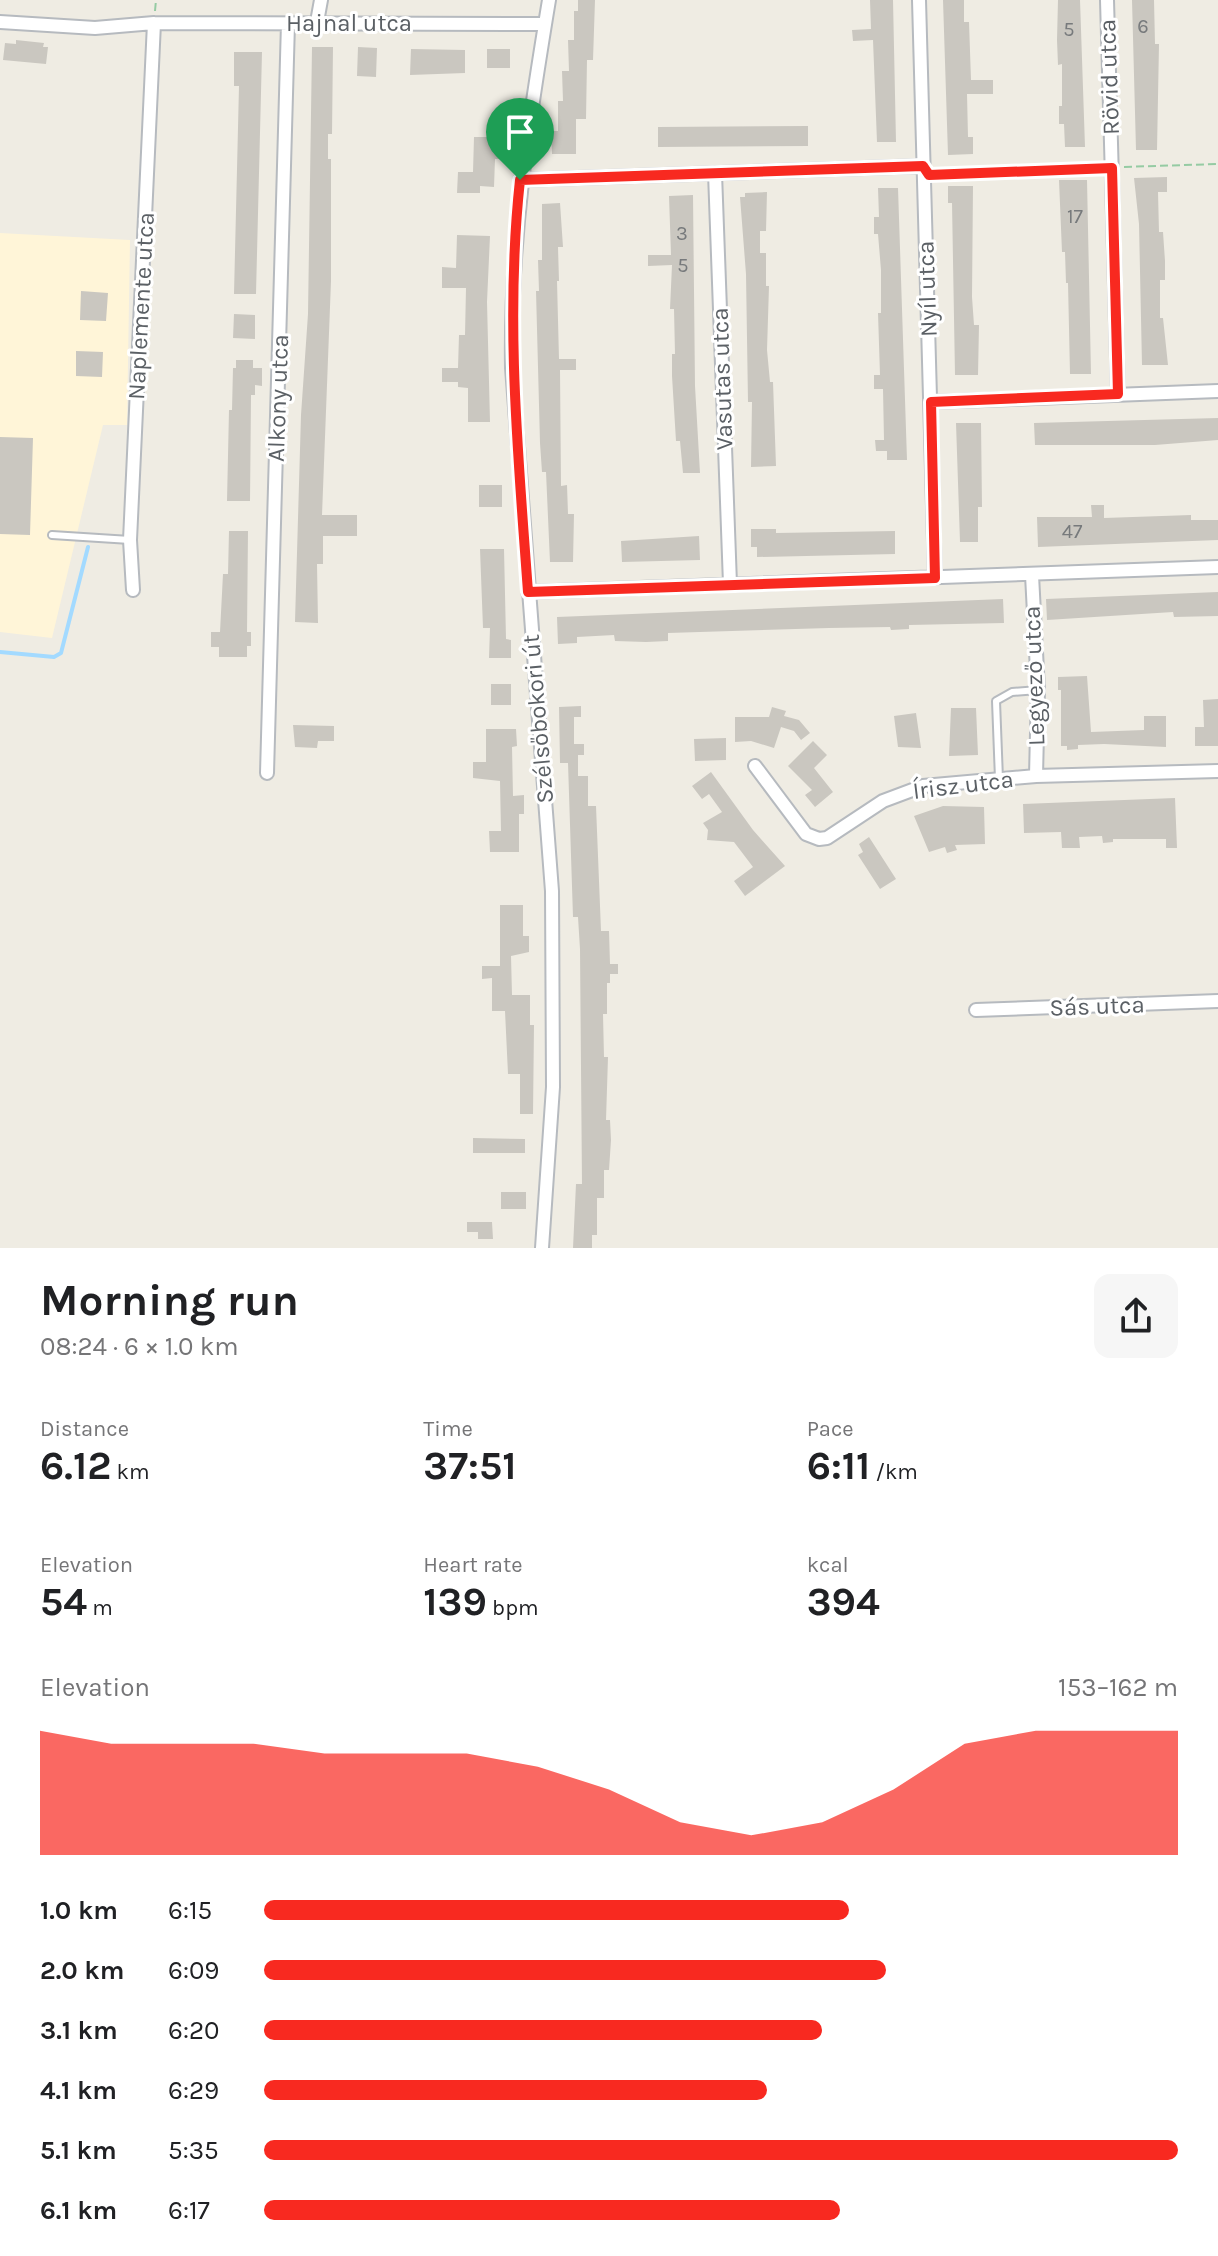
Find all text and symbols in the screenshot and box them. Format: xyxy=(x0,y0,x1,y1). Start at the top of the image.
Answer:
street label: Hajnal utca xyxy=(286,9,412,37)
house number: 6 xyxy=(1137,15,1149,38)
house number: 5 xyxy=(1063,18,1075,41)
street label: Rövid utca xyxy=(1093,18,1125,136)
pin xyxy=(486,98,554,180)
icon: arrive xyxy=(498,110,542,154)
house number: 17 xyxy=(1067,205,1084,228)
street label: Naplemente utca xyxy=(122,211,160,401)
house number: 3 xyxy=(676,222,688,245)
street label: Nyíl utca xyxy=(911,240,943,338)
house number: 5 xyxy=(677,254,689,277)
street label: Vasutas utca xyxy=(706,307,738,451)
street label: Alkony utca xyxy=(262,334,294,462)
house number: 47 xyxy=(1062,520,1083,543)
street label: Legyező utca xyxy=(1018,605,1050,747)
street label: Szélsőbokori út xyxy=(517,633,559,805)
street label: Írisz utca xyxy=(911,764,1015,805)
street label: Sás utca xyxy=(1049,990,1145,1022)
button: share xyxy=(1094,1274,1178,1358)
text: Morning run xyxy=(40,1275,299,1326)
text: 08:24 · 6 × 1.0 km xyxy=(40,1331,239,1362)
text: Distance xyxy=(40,1416,129,1442)
text: Time xyxy=(423,1416,473,1442)
text: Pace xyxy=(807,1416,854,1442)
text: 6.12 xyxy=(40,1442,111,1489)
text: 37:51 xyxy=(423,1442,516,1489)
text: 6:11 xyxy=(807,1442,870,1489)
text: km xyxy=(111,1459,150,1485)
text: /km xyxy=(870,1459,918,1485)
text: Elevation xyxy=(40,1552,133,1578)
text: Heart rate xyxy=(423,1552,523,1578)
text: kcal xyxy=(807,1552,849,1578)
text: 54 xyxy=(40,1578,87,1625)
text: 139 xyxy=(423,1578,487,1625)
text: 394 xyxy=(807,1578,880,1625)
text: m xyxy=(87,1595,113,1621)
text: bpm xyxy=(487,1595,539,1621)
text: Elevation xyxy=(40,1672,150,1703)
text: 153–162 m xyxy=(1058,1672,1178,1703)
text: 1.0 km xyxy=(40,1895,118,1926)
text: 6:15 xyxy=(168,1895,212,1926)
text: 2.0 km xyxy=(40,1955,124,1986)
text: 6:09 xyxy=(168,1955,219,1986)
text: 3.1 km xyxy=(40,2015,118,2046)
text: 6:20 xyxy=(168,2015,219,2046)
text: 4.1 km xyxy=(40,2075,117,2106)
text: 6:29 xyxy=(168,2075,219,2106)
text: 5.1 km xyxy=(40,2135,117,2166)
text: 5:35 xyxy=(168,2135,219,2166)
text: 6.1 km xyxy=(40,2195,117,2226)
text: 6:17 xyxy=(168,2195,210,2226)

